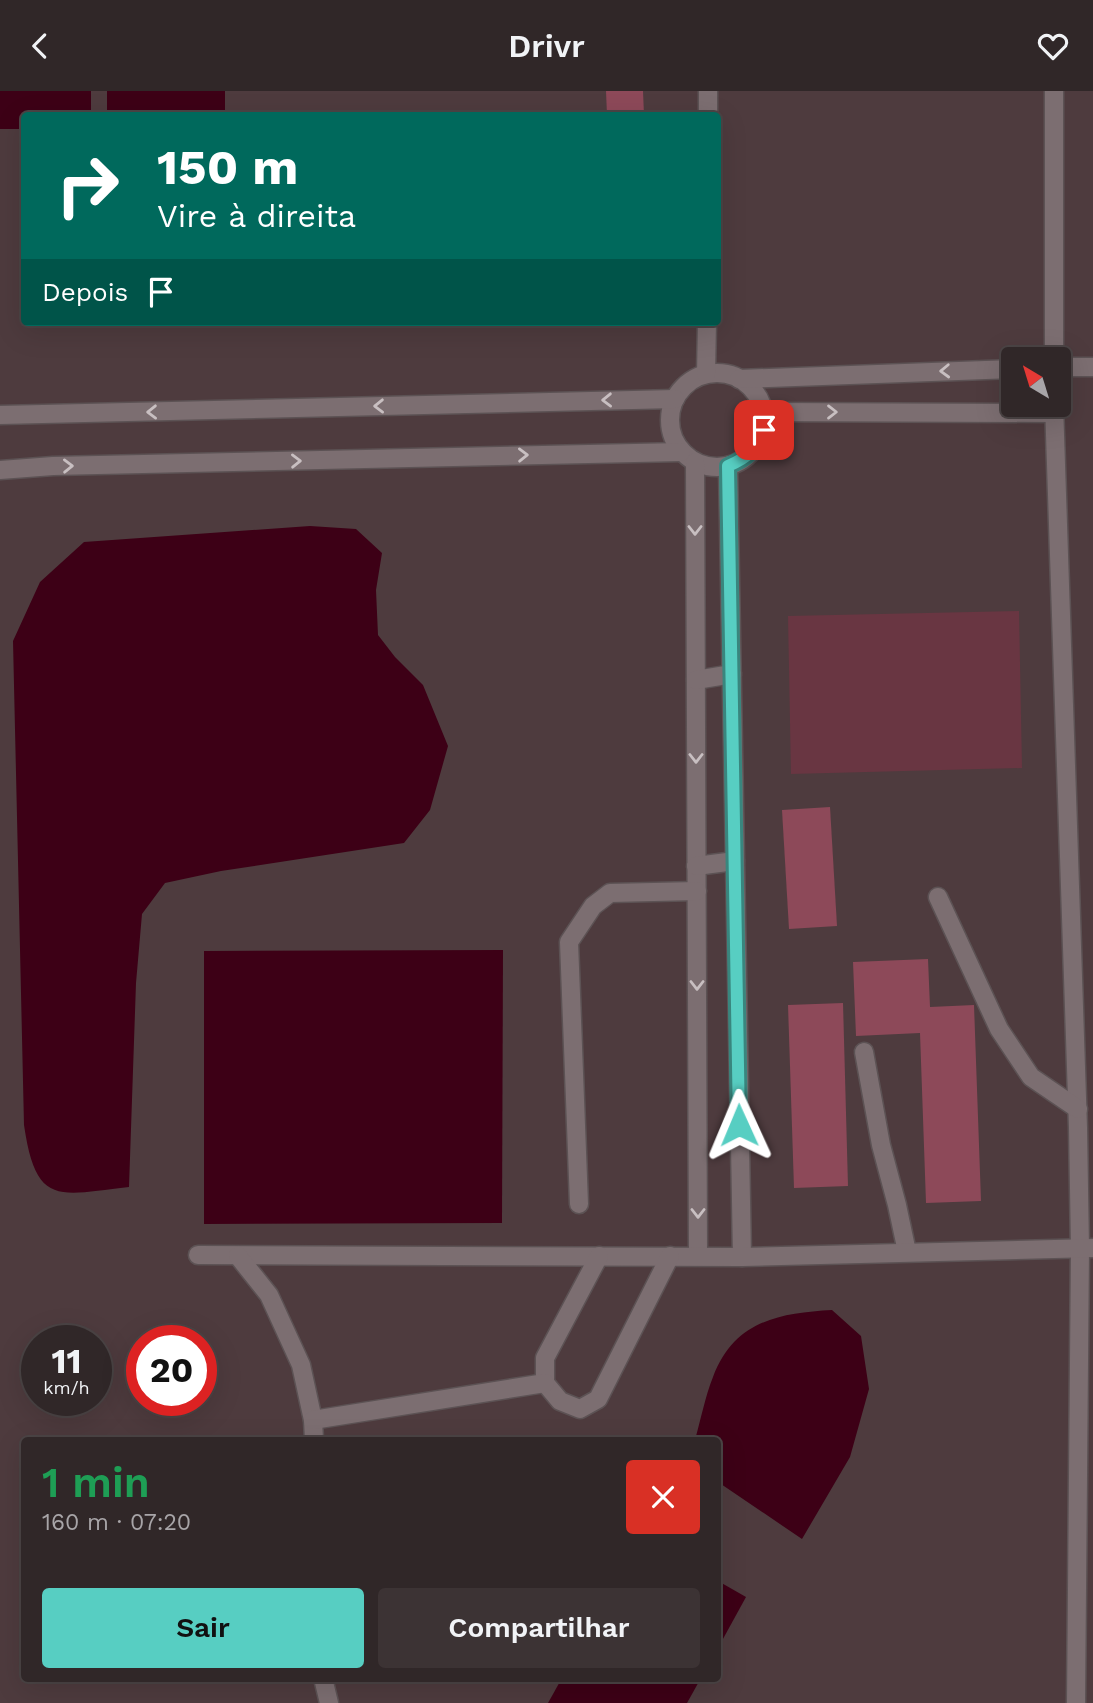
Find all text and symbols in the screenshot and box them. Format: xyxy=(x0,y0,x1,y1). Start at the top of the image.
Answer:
icon: back xyxy=(21,27,59,65)
text: Drivr xyxy=(508,27,585,65)
icon: heart xyxy=(1034,27,1072,65)
text: 150 m xyxy=(157,138,298,196)
icon: right xyxy=(42,140,133,231)
text: Vire à direita xyxy=(157,197,356,235)
icon: arrive xyxy=(142,273,180,311)
text: Depois xyxy=(42,277,128,307)
north arrow xyxy=(1001,347,1071,417)
map controls xyxy=(1001,347,1071,417)
one-way arrow xyxy=(939,364,950,379)
one-way arrow xyxy=(601,393,612,408)
one-way arrow xyxy=(374,399,385,414)
pin xyxy=(734,400,794,460)
one-way arrow xyxy=(827,404,838,420)
one-way arrow xyxy=(146,405,157,420)
icon: arrive xyxy=(745,411,783,449)
one-way arrow xyxy=(518,448,529,463)
one-way arrow xyxy=(290,453,301,468)
one-way arrow xyxy=(63,458,74,474)
one-way arrow xyxy=(687,526,703,536)
one-way arrow xyxy=(688,753,704,764)
one-way arrow xyxy=(689,981,705,991)
position arrow xyxy=(702,1088,776,1162)
one-way arrow xyxy=(690,1208,706,1219)
speed limit sign: 20 xyxy=(126,1325,217,1416)
text: 11 xyxy=(51,1340,82,1382)
text: km/h xyxy=(43,1377,90,1398)
text: 1 min xyxy=(42,1458,150,1507)
button: close xyxy=(626,1460,700,1534)
text: 160 m · 07:20 xyxy=(42,1509,191,1536)
button: Sair xyxy=(42,1588,364,1668)
button: Compartilhar xyxy=(378,1588,700,1668)

